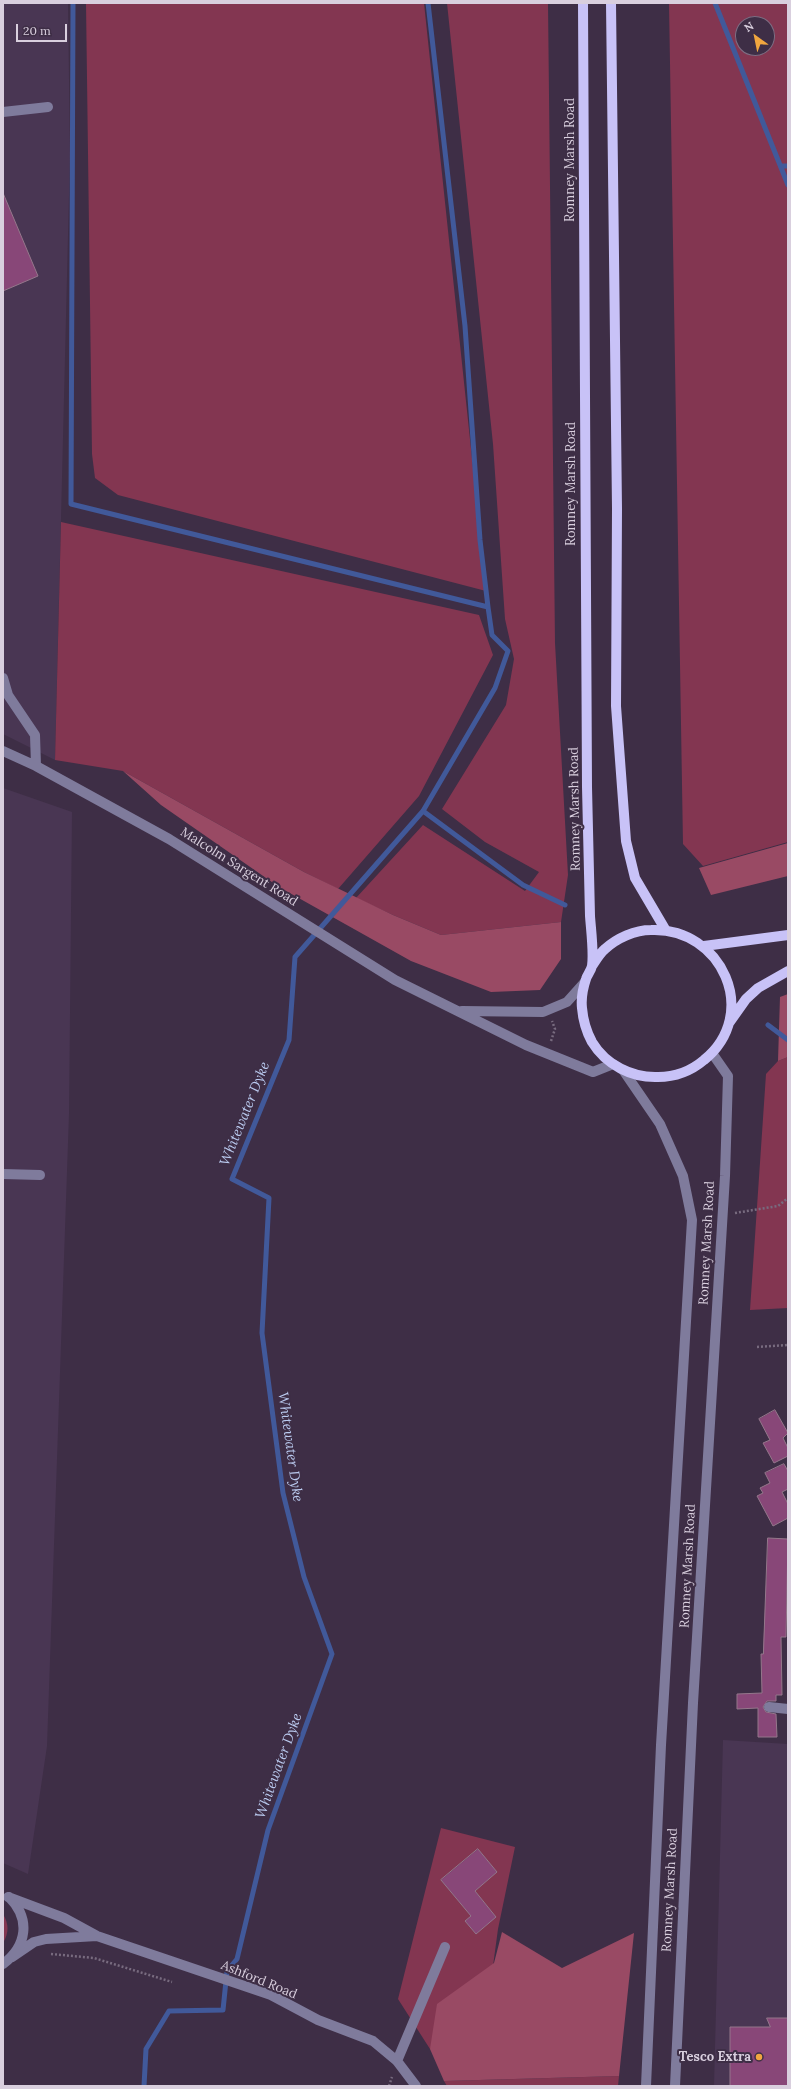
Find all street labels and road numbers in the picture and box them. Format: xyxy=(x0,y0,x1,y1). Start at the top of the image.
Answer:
street label: Romney Marsh Road xyxy=(562,98,578,222)
street label: Romney Marsh Road xyxy=(563,422,579,546)
street label: Romney Marsh Road xyxy=(566,747,584,871)
street label: Malcolm Sargent Road xyxy=(177,825,301,909)
street label: Romney Marsh Road xyxy=(696,1181,718,1305)
street label: Romney Marsh Road xyxy=(677,1504,699,1628)
street label: Romney Marsh Road xyxy=(659,1828,681,1952)
street label: Ashford Road xyxy=(219,1958,299,2002)

